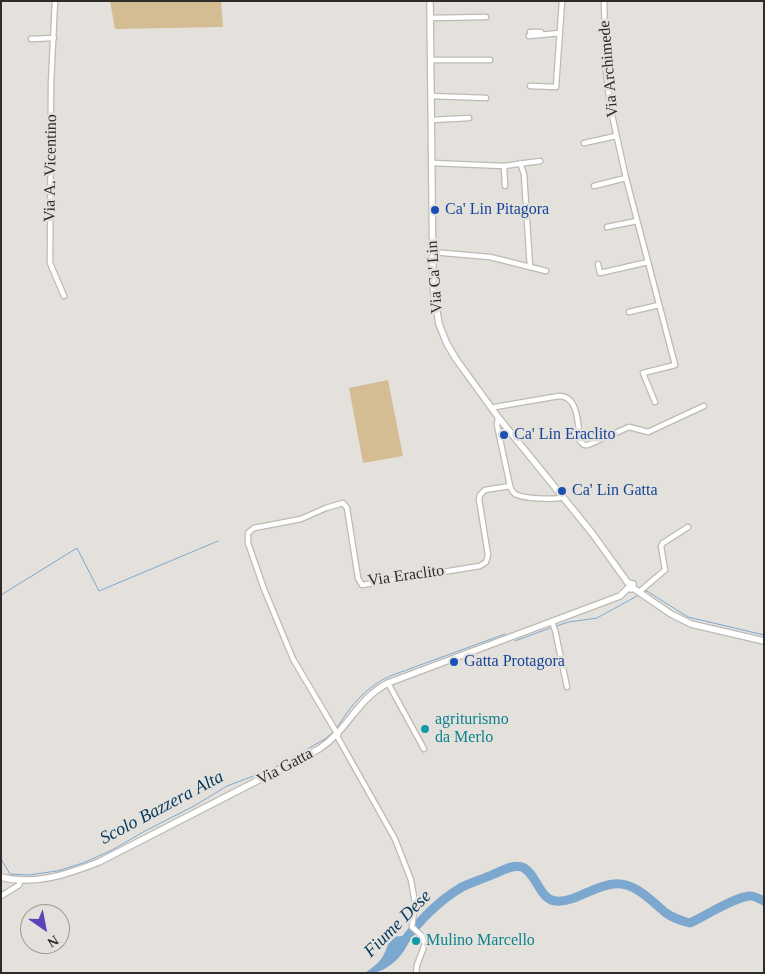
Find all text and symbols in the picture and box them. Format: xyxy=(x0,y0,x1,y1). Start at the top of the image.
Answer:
street label: Via Archimede xyxy=(595,20,623,118)
street label: Via A. Vicentino xyxy=(40,114,62,222)
place label: Ca' Lin Pitagora xyxy=(445,200,549,220)
marker: Ca' Lin Pitagora xyxy=(429,204,441,216)
street label: Via Ca' Lin xyxy=(423,240,447,314)
place label: Ca' Lin Eraclito xyxy=(514,425,616,445)
marker: Ca' Lin Eraclito xyxy=(498,429,510,441)
place label: Ca' Lin Gatta xyxy=(572,481,658,501)
marker: Ca' Lin Gatta xyxy=(556,485,568,497)
street label: Via Eraclito xyxy=(367,561,445,591)
place label: Gatta Protagora xyxy=(464,652,565,672)
marker: Gatta Protagora xyxy=(448,656,460,668)
place label: agriturismo da Merlo xyxy=(435,710,509,748)
marker: agriturismo da Merlo xyxy=(419,723,431,735)
street label: Via Gatta xyxy=(254,744,316,790)
water label: Scolo Bazzera Alta xyxy=(96,766,228,850)
water label: Fiume Dese xyxy=(360,886,436,962)
north arrow xyxy=(20,904,70,954)
place label: Mulino Marcello xyxy=(426,931,535,951)
text: N xyxy=(45,932,61,950)
marker: Mulino Marcello xyxy=(410,935,422,947)

